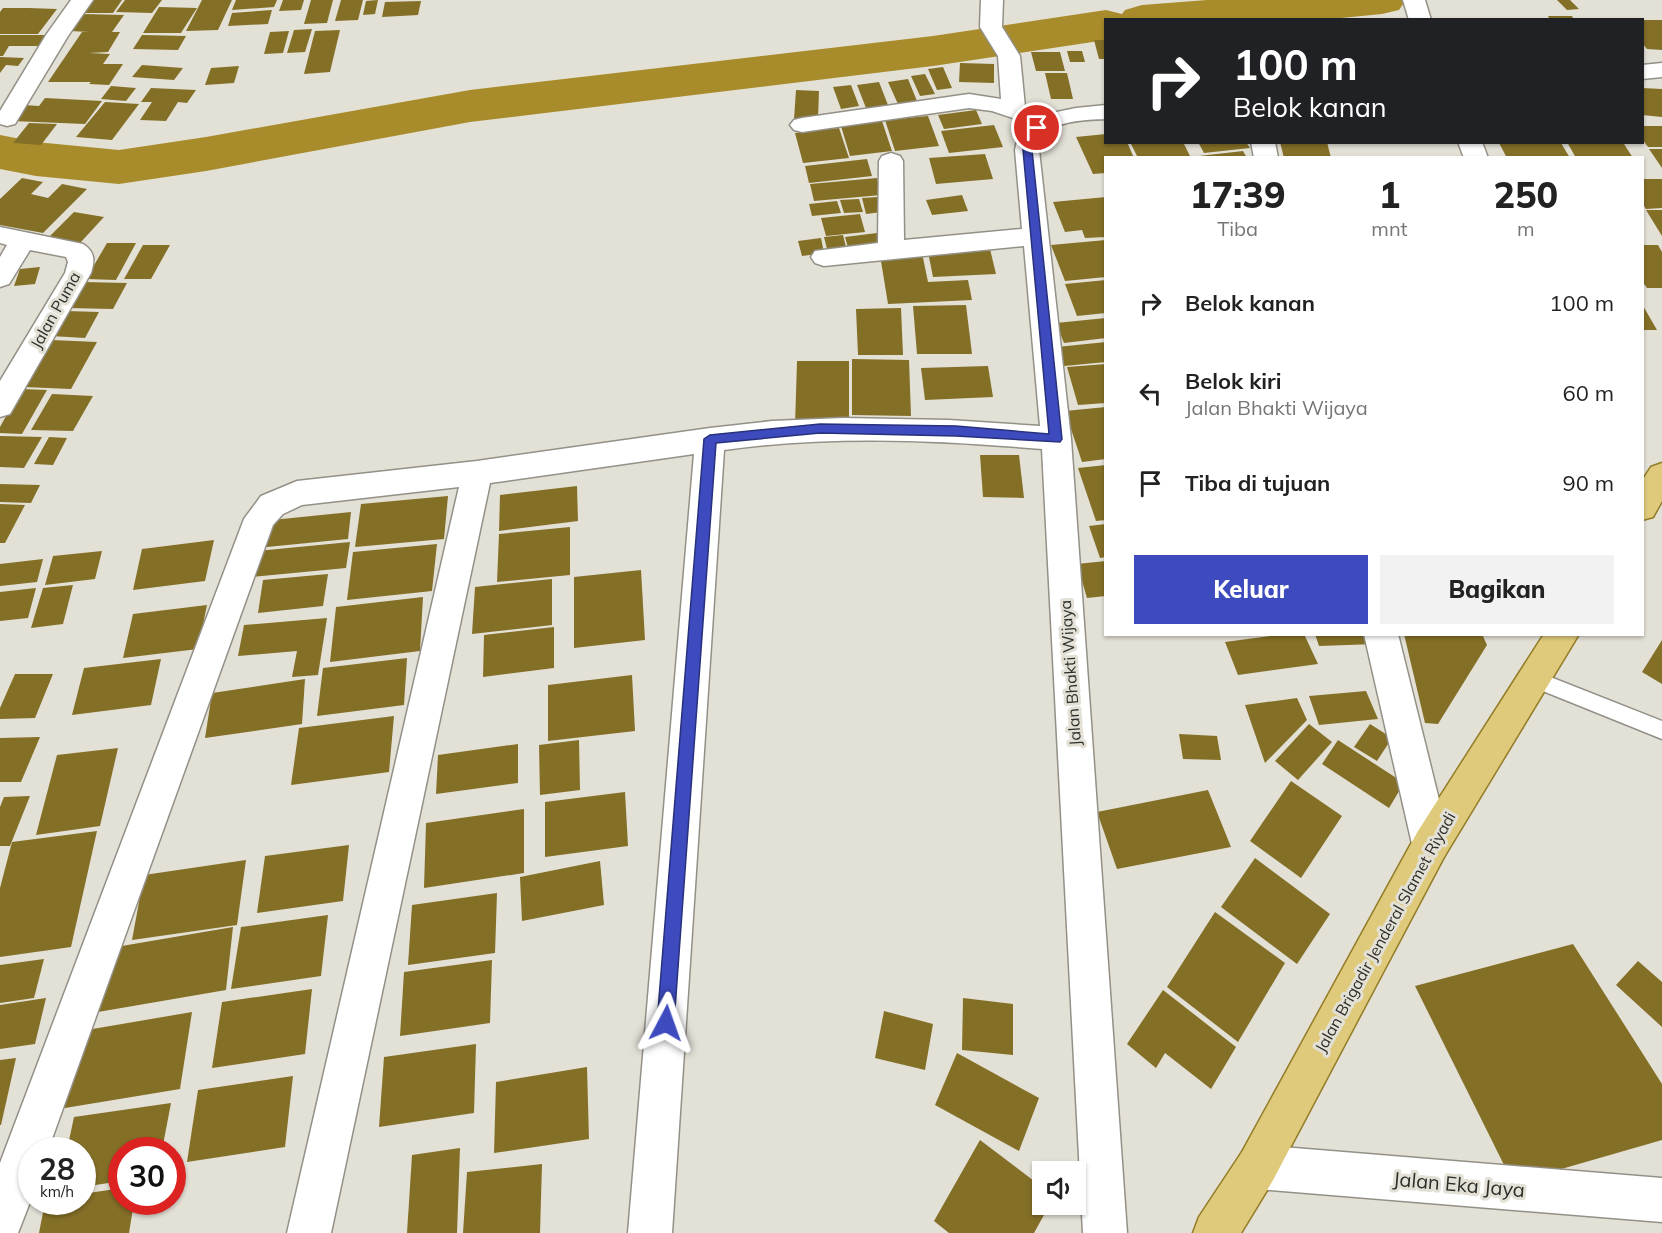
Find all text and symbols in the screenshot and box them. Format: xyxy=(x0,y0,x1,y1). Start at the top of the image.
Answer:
text: 100 m xyxy=(1233,38,1358,91)
icon: right xyxy=(1134,42,1212,120)
text: Belok kanan xyxy=(1233,90,1387,124)
pin xyxy=(1011,102,1062,153)
icon: arrive xyxy=(1020,111,1053,144)
text: 17:39 xyxy=(1190,172,1286,217)
text: 1 xyxy=(1379,172,1400,217)
text: 250 xyxy=(1493,172,1558,217)
text: Tiba xyxy=(1217,216,1258,241)
text: mnt xyxy=(1371,216,1408,241)
text: m xyxy=(1517,216,1535,241)
street label: Jalan Puma xyxy=(26,268,84,352)
icon: right xyxy=(1134,287,1167,320)
text: Belok kanan xyxy=(1185,289,1315,317)
text: 100 m xyxy=(1549,289,1614,317)
text: Belok kiri xyxy=(1185,367,1281,395)
icon: left xyxy=(1134,377,1167,410)
text: 60 m xyxy=(1563,379,1614,407)
text: Jalan Bhakti Wijaya xyxy=(1185,395,1368,420)
icon: arrive xyxy=(1134,467,1167,500)
text: Tiba di tujuan xyxy=(1185,469,1330,497)
text: 90 m xyxy=(1563,469,1614,497)
button: Keluar xyxy=(1134,555,1368,624)
button: Bagikan xyxy=(1380,555,1614,624)
street label: Jalan Bhakti Wijaya xyxy=(1055,599,1085,747)
street label: Jalan Brigadir Jenderal Slamet Riyadi xyxy=(1310,808,1460,1056)
position arrow xyxy=(634,991,698,1055)
speed limit sign: 30 xyxy=(108,1137,186,1215)
text: 28 xyxy=(39,1150,75,1188)
map controls xyxy=(1032,1161,1086,1215)
button: sound xyxy=(1032,1161,1086,1215)
street label: Jalan Eka Jaya xyxy=(1392,1166,1526,1202)
text: km/h xyxy=(40,1182,74,1201)

